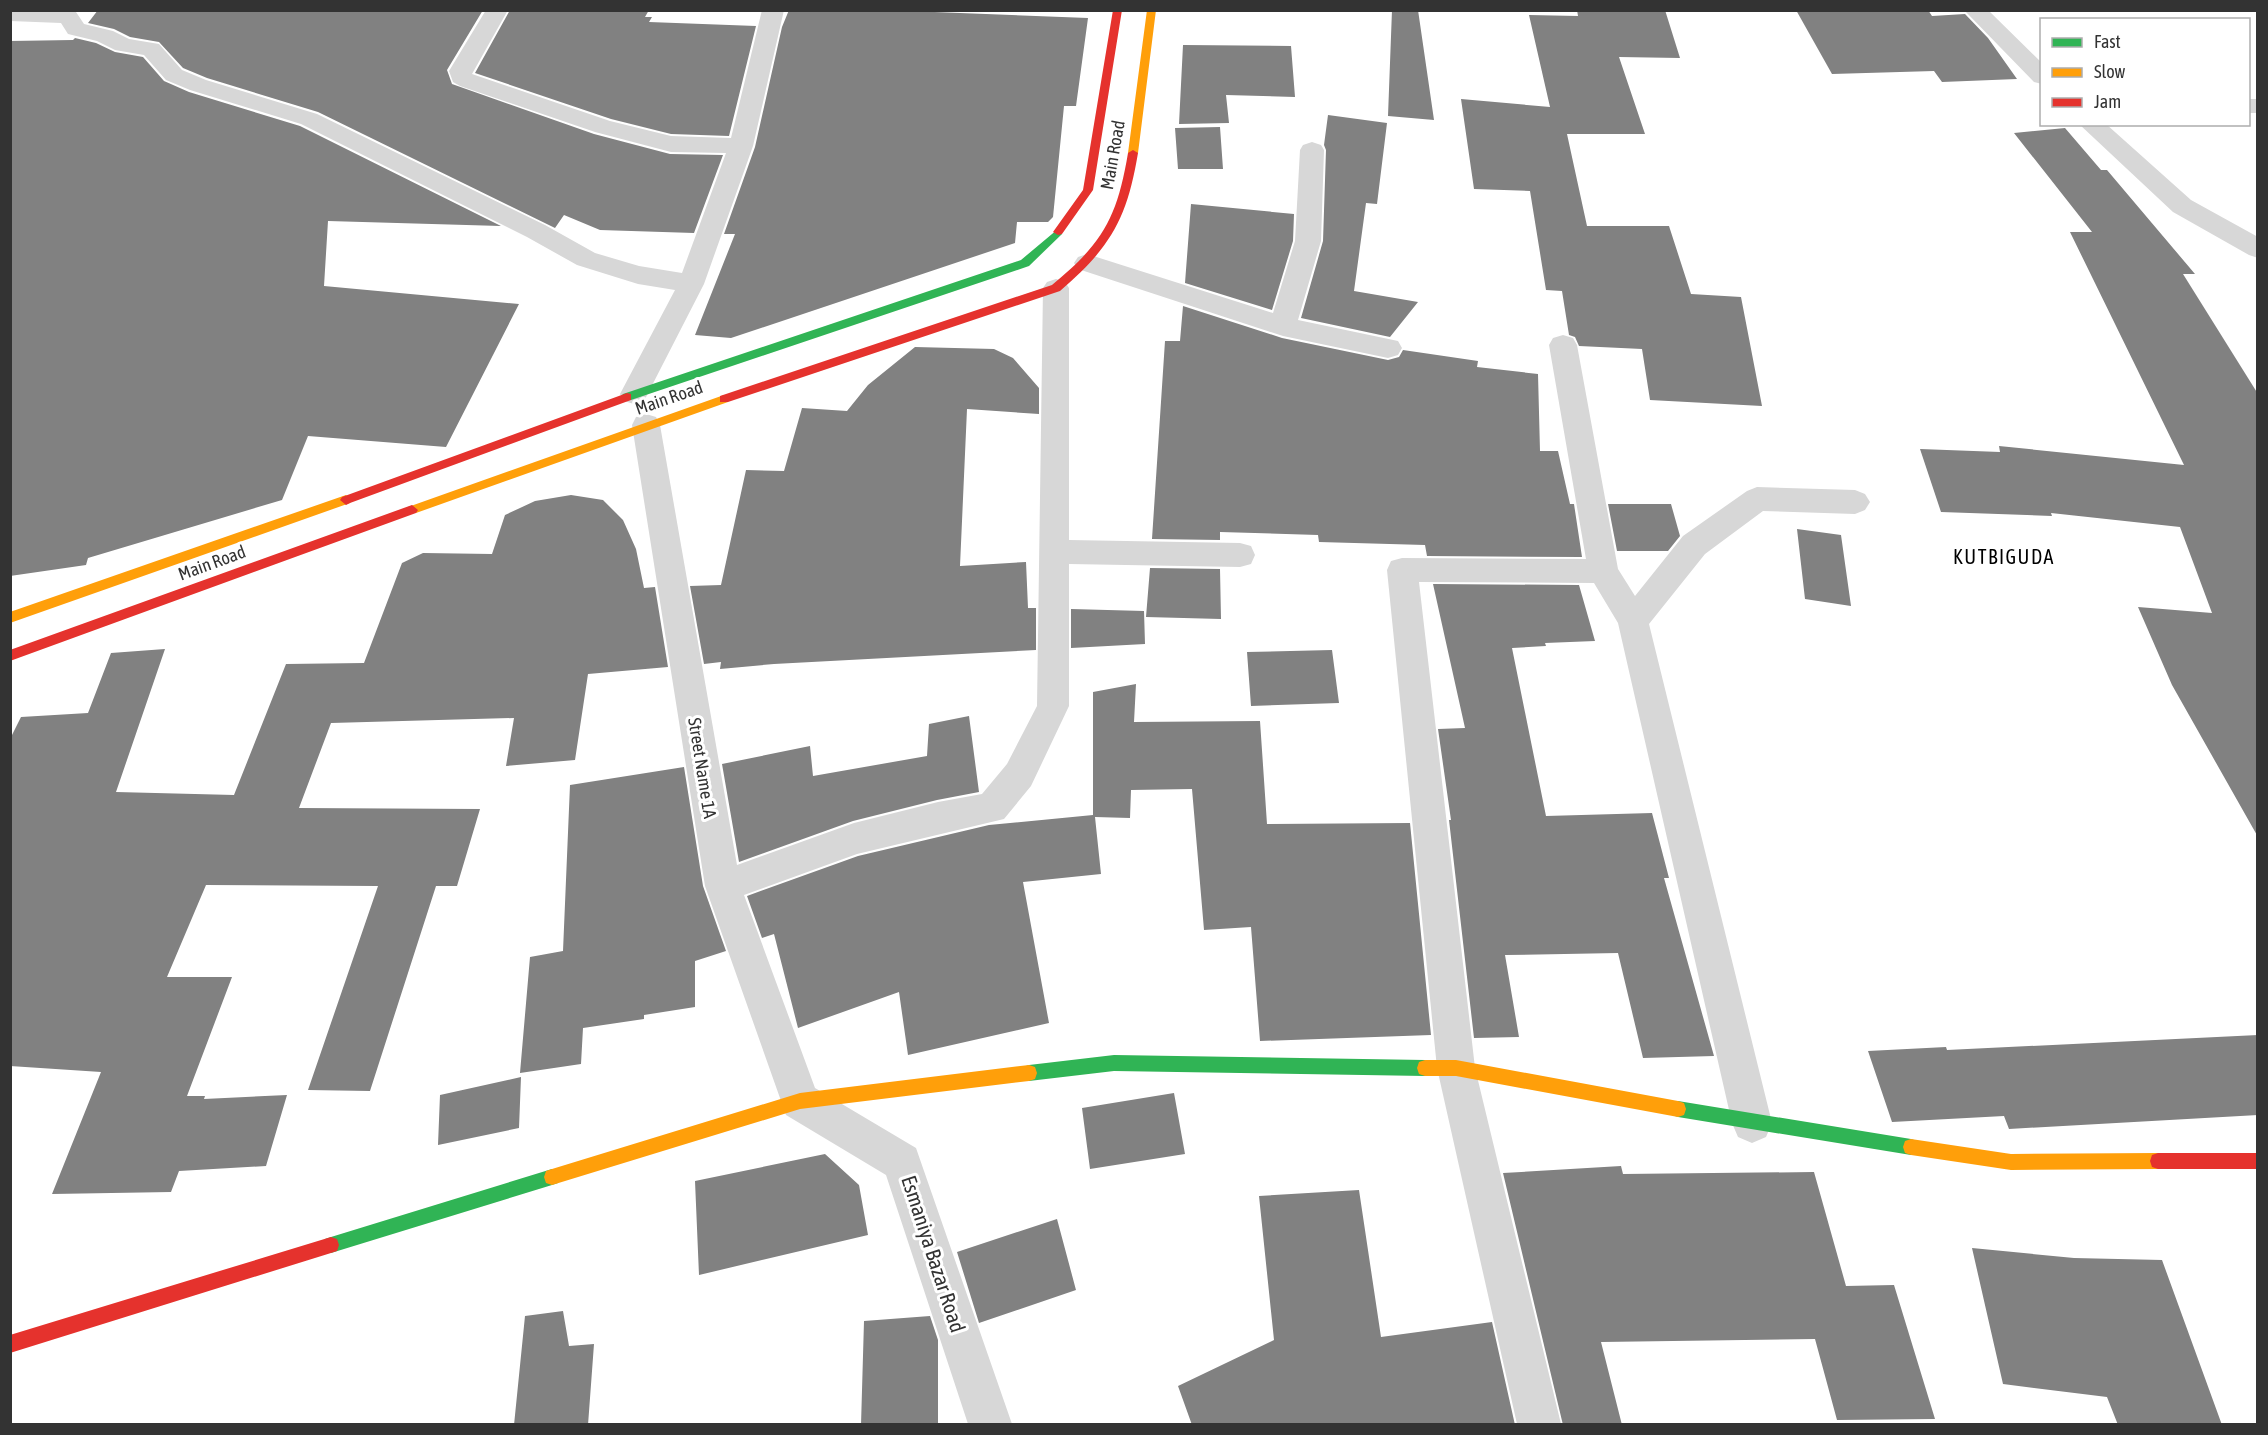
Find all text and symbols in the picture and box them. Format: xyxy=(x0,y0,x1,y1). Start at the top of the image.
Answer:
legend xyxy=(2040,18,2250,126)
text: Fast xyxy=(2094,31,2121,52)
text: Slow xyxy=(2094,61,2125,82)
text: Jam xyxy=(2094,91,2121,112)
street label: Main Road xyxy=(1096,119,1129,191)
street label: Main Road xyxy=(632,376,705,419)
street label: Main Road xyxy=(175,541,248,584)
district label: KUTBIGUDA xyxy=(1953,545,2055,568)
street label: Street Name 1A xyxy=(684,716,721,820)
street label: Esmaniya Bazar Road xyxy=(897,1172,971,1335)

